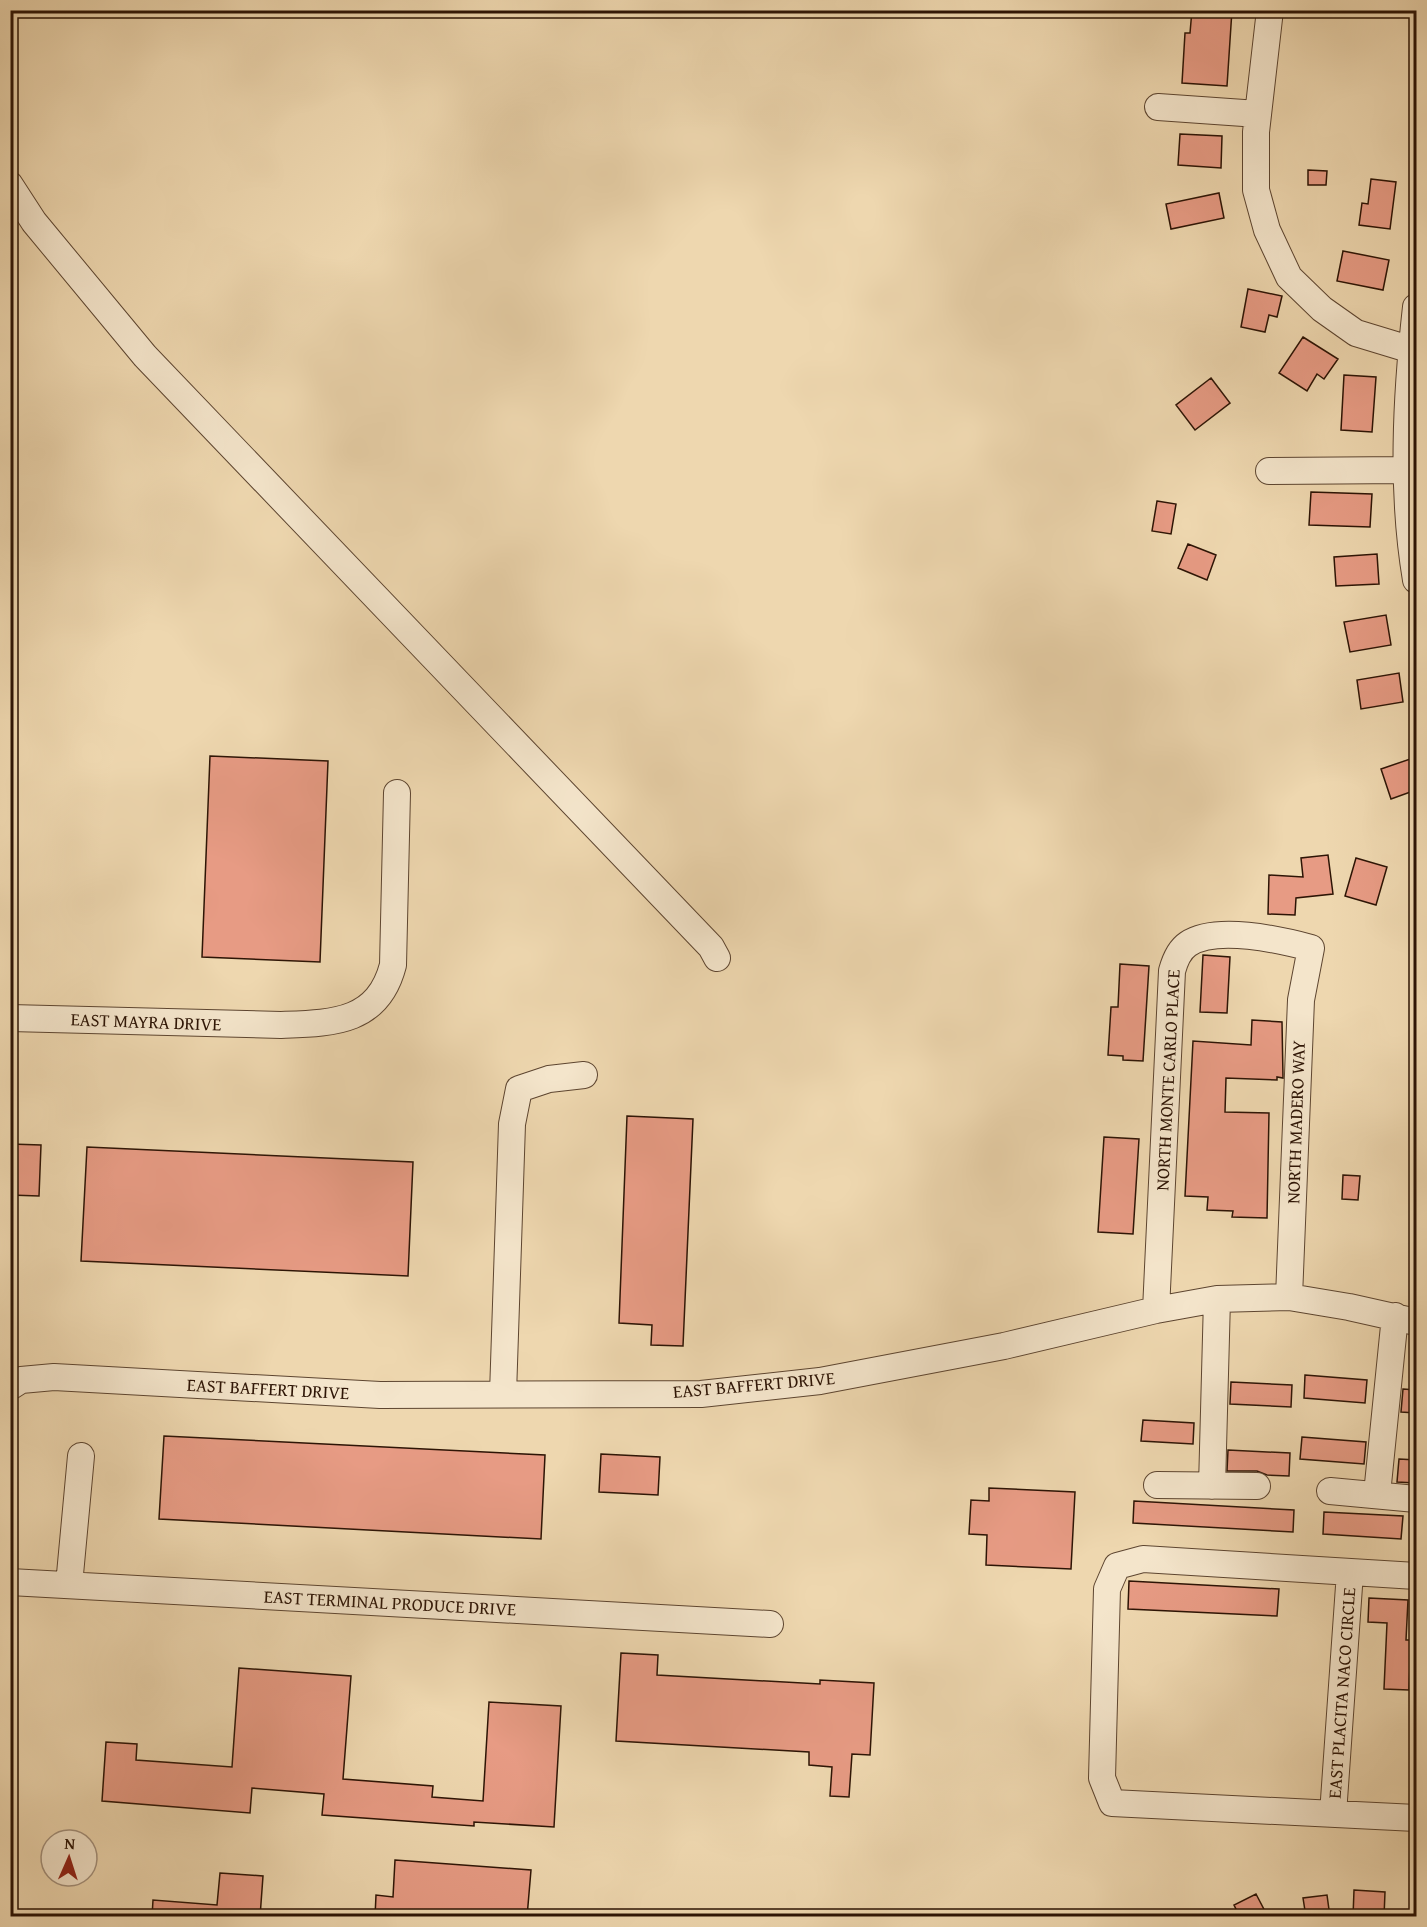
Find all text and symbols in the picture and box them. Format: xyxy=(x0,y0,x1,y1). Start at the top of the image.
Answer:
street label: NORTH MONTE CARLO PLACE xyxy=(1148,969,1187,1191)
street label: EAST MAYRA DRIVE xyxy=(70,1005,222,1038)
street label: NORTH MADERO WAY xyxy=(1279,1040,1312,1204)
street label: EAST BAFFERT DRIVE xyxy=(672,1364,836,1405)
street label: EAST BAFFERT DRIVE xyxy=(186,1371,350,1406)
street label: EAST TERMINAL PRODUCE DRIVE xyxy=(263,1582,517,1623)
street label: EAST PLACITA NACO CIRCLE xyxy=(1321,1586,1362,1799)
north arrow xyxy=(39,1828,99,1888)
text: N xyxy=(64,1831,76,1855)

